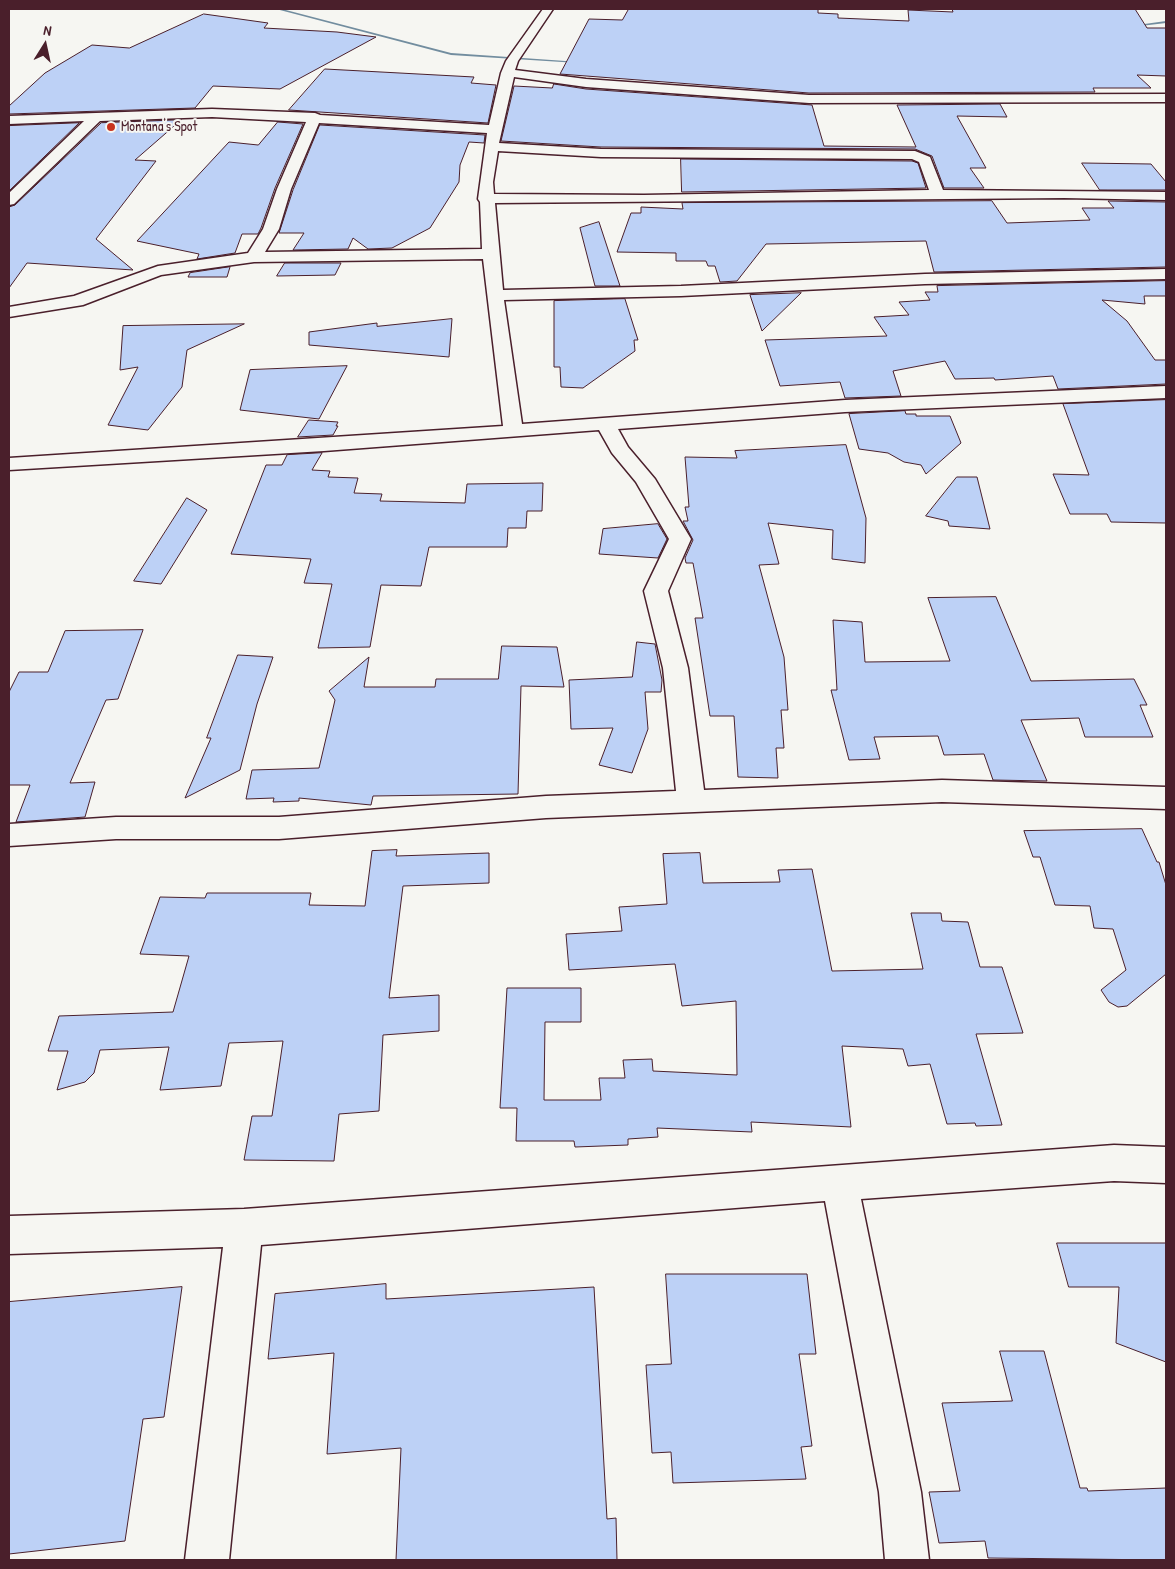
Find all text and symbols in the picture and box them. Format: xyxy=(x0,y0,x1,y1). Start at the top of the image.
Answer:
north arrow xyxy=(20,20,70,70)
text: N xyxy=(42,20,53,40)
place label: Montana's Spot xyxy=(121,119,197,135)
marker: Montana's Spot xyxy=(105,121,117,133)

